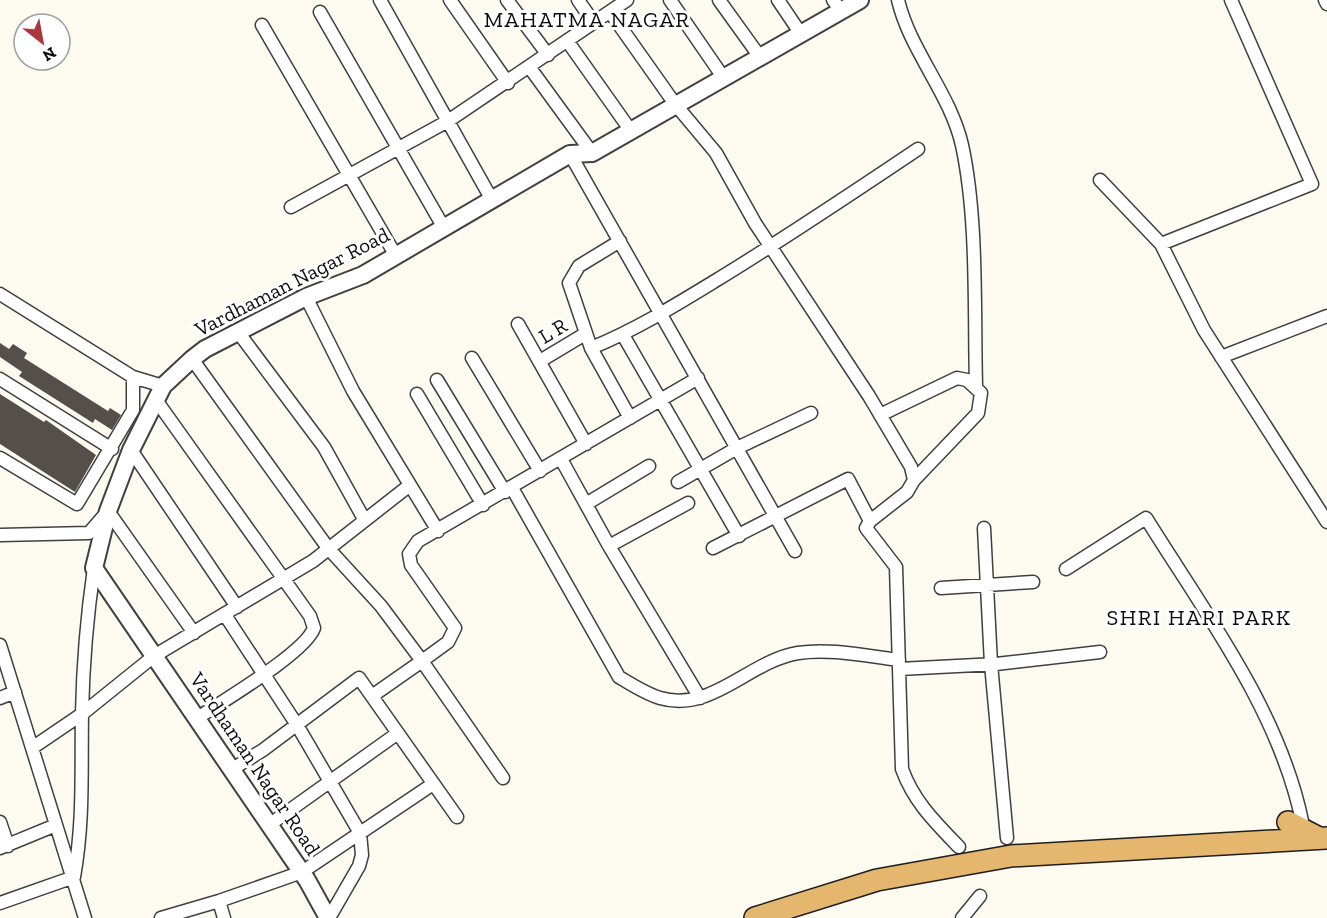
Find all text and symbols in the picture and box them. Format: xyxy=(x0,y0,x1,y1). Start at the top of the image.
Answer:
district label: MAHATMA NAGAR xyxy=(484,6,690,33)
north arrow xyxy=(12,12,72,72)
text: N xyxy=(39,43,60,66)
street label: Vardhaman Nagar Road xyxy=(189,221,394,342)
street label: L R xyxy=(534,312,571,349)
district label: SHRI HARI PARK xyxy=(1107,604,1292,631)
street label: Vardhaman Nagar Road xyxy=(184,667,326,860)

